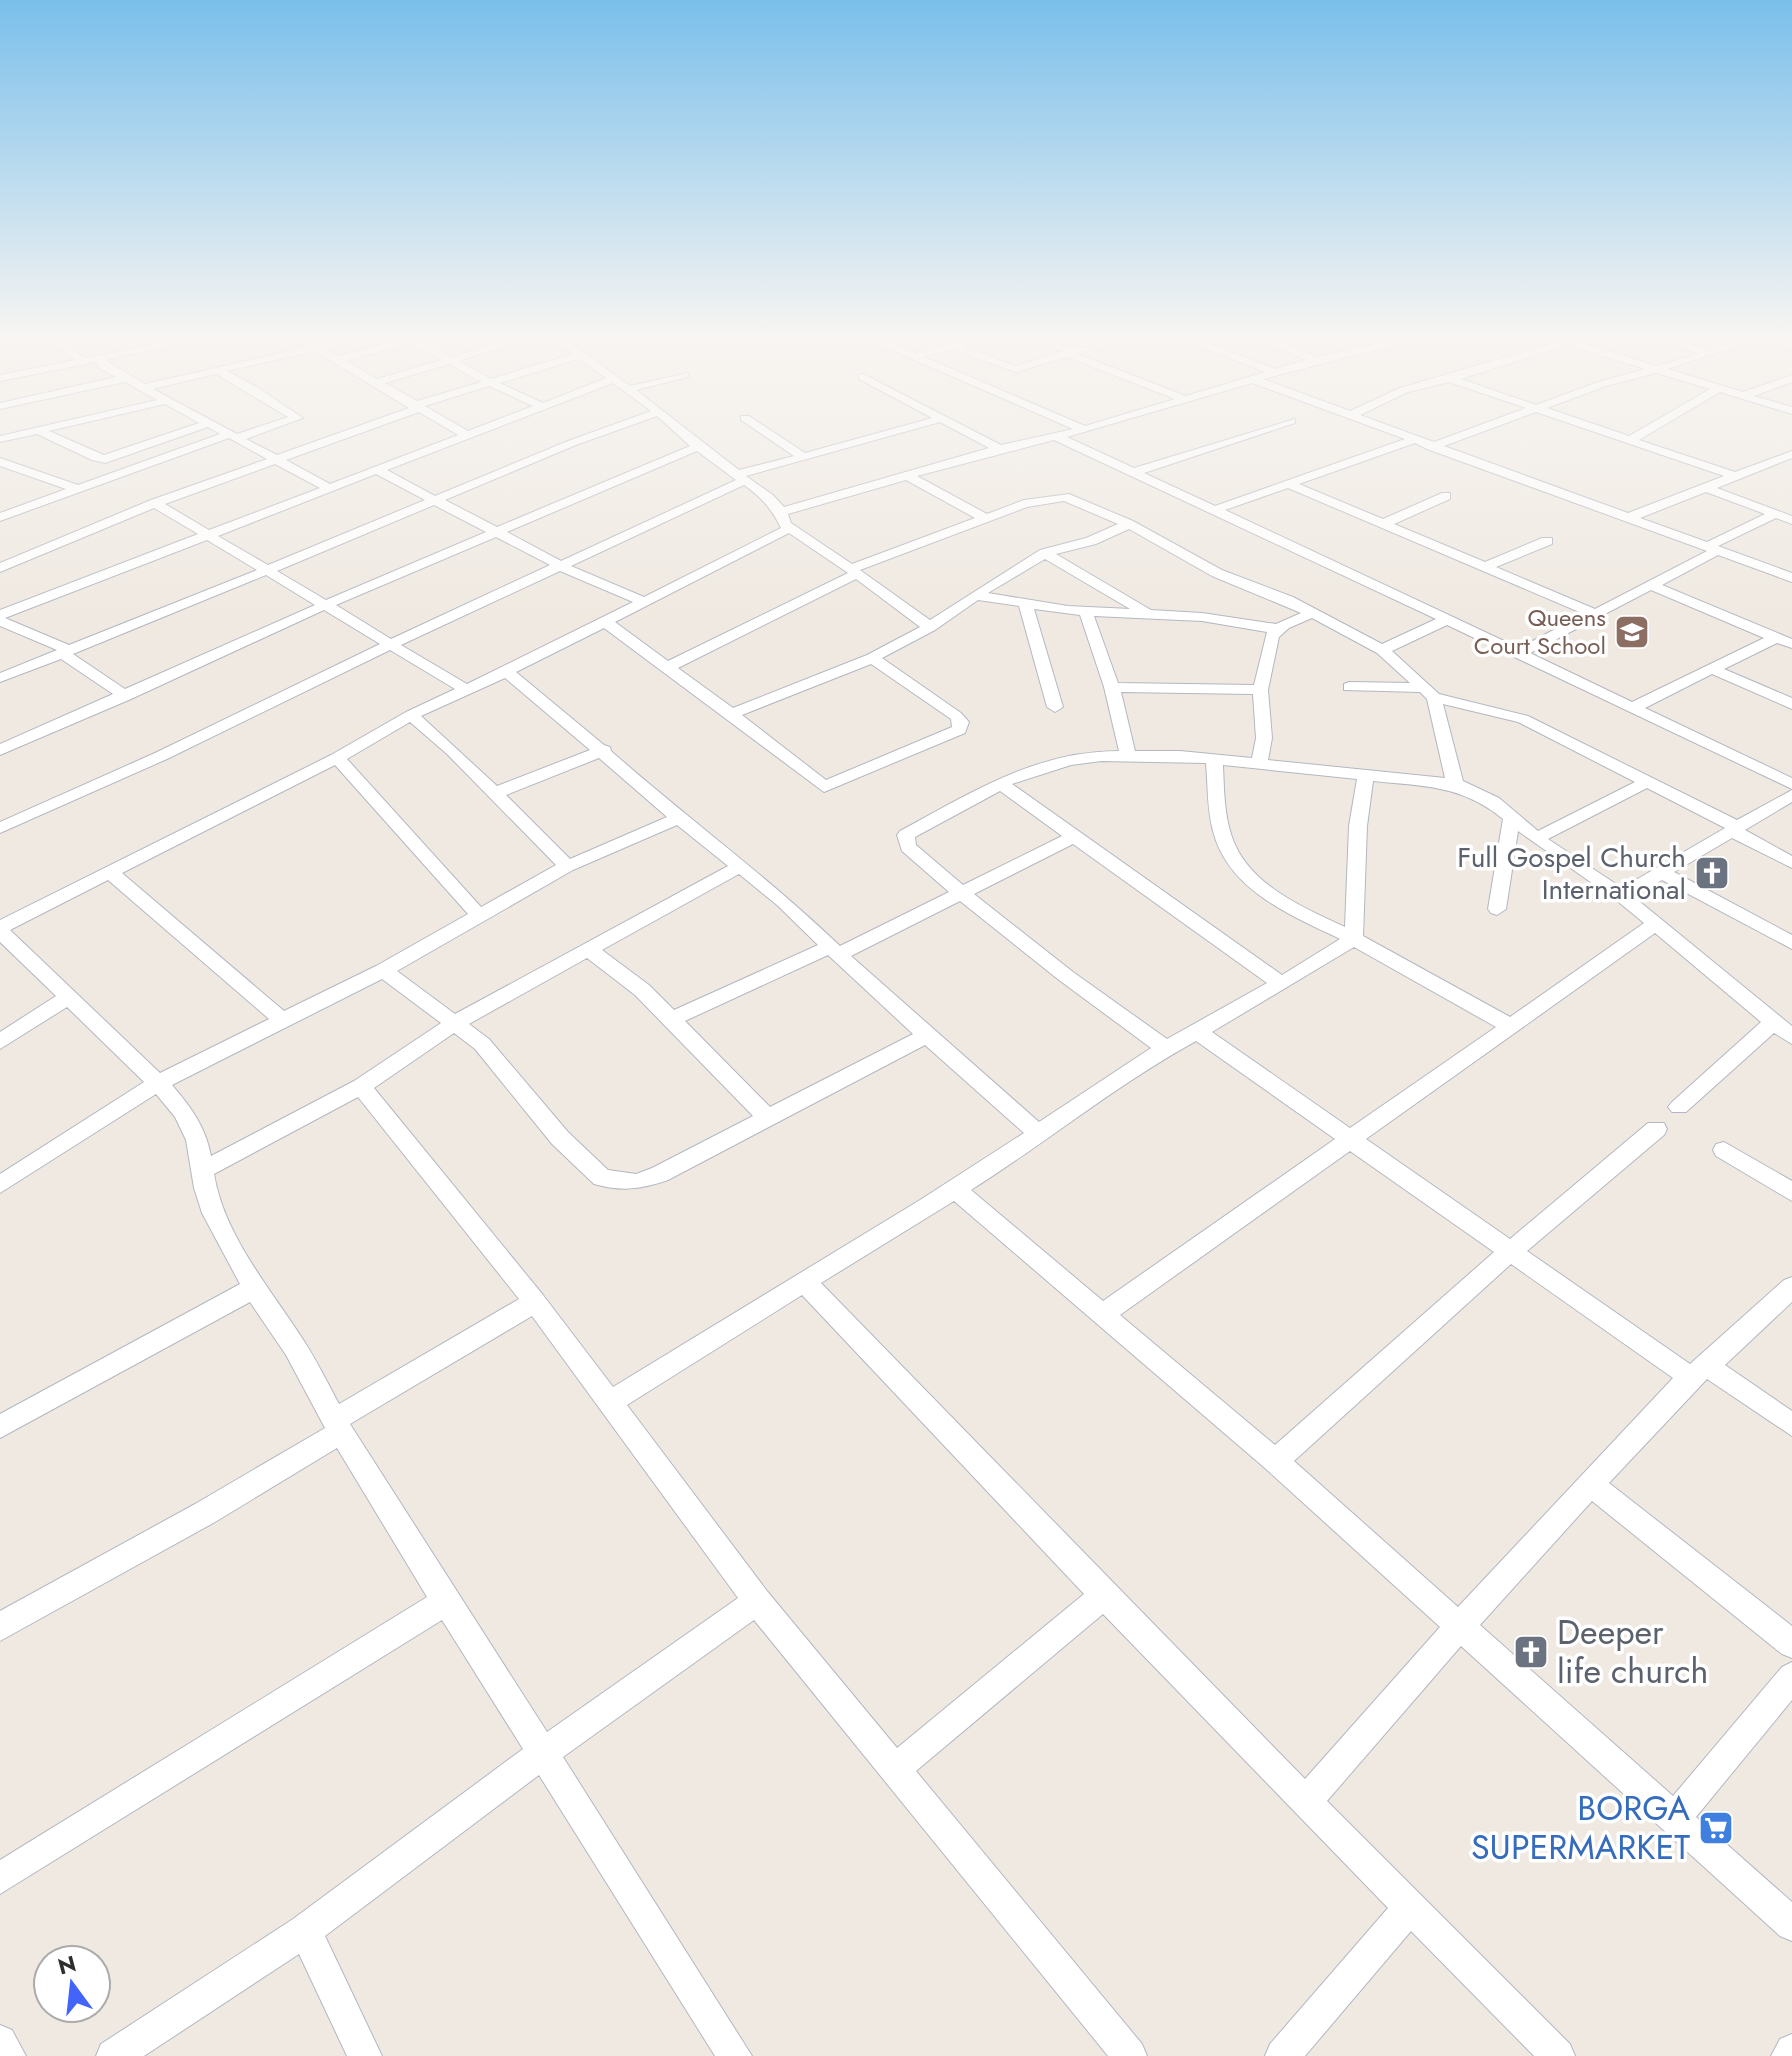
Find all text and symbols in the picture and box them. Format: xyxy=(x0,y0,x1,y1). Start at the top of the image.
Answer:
place label: Queens Court School xyxy=(1474,600,1606,663)
school or university icon: Queens Court School xyxy=(1613,613,1651,651)
place label: Full Gospel Church International xyxy=(1457,837,1686,910)
church icon: Full Gospel Church International xyxy=(1693,854,1731,892)
place label: Deeper life church xyxy=(1557,1608,1708,1696)
church icon: Deeper life church xyxy=(1512,1633,1550,1671)
place label: BORGA SUPERMARKET xyxy=(1471,1784,1691,1872)
supermarket icon: BORGA SUPERMARKET xyxy=(1697,1809,1735,1847)
north arrow xyxy=(32,1944,112,2024)
text: N xyxy=(54,1947,79,1982)

